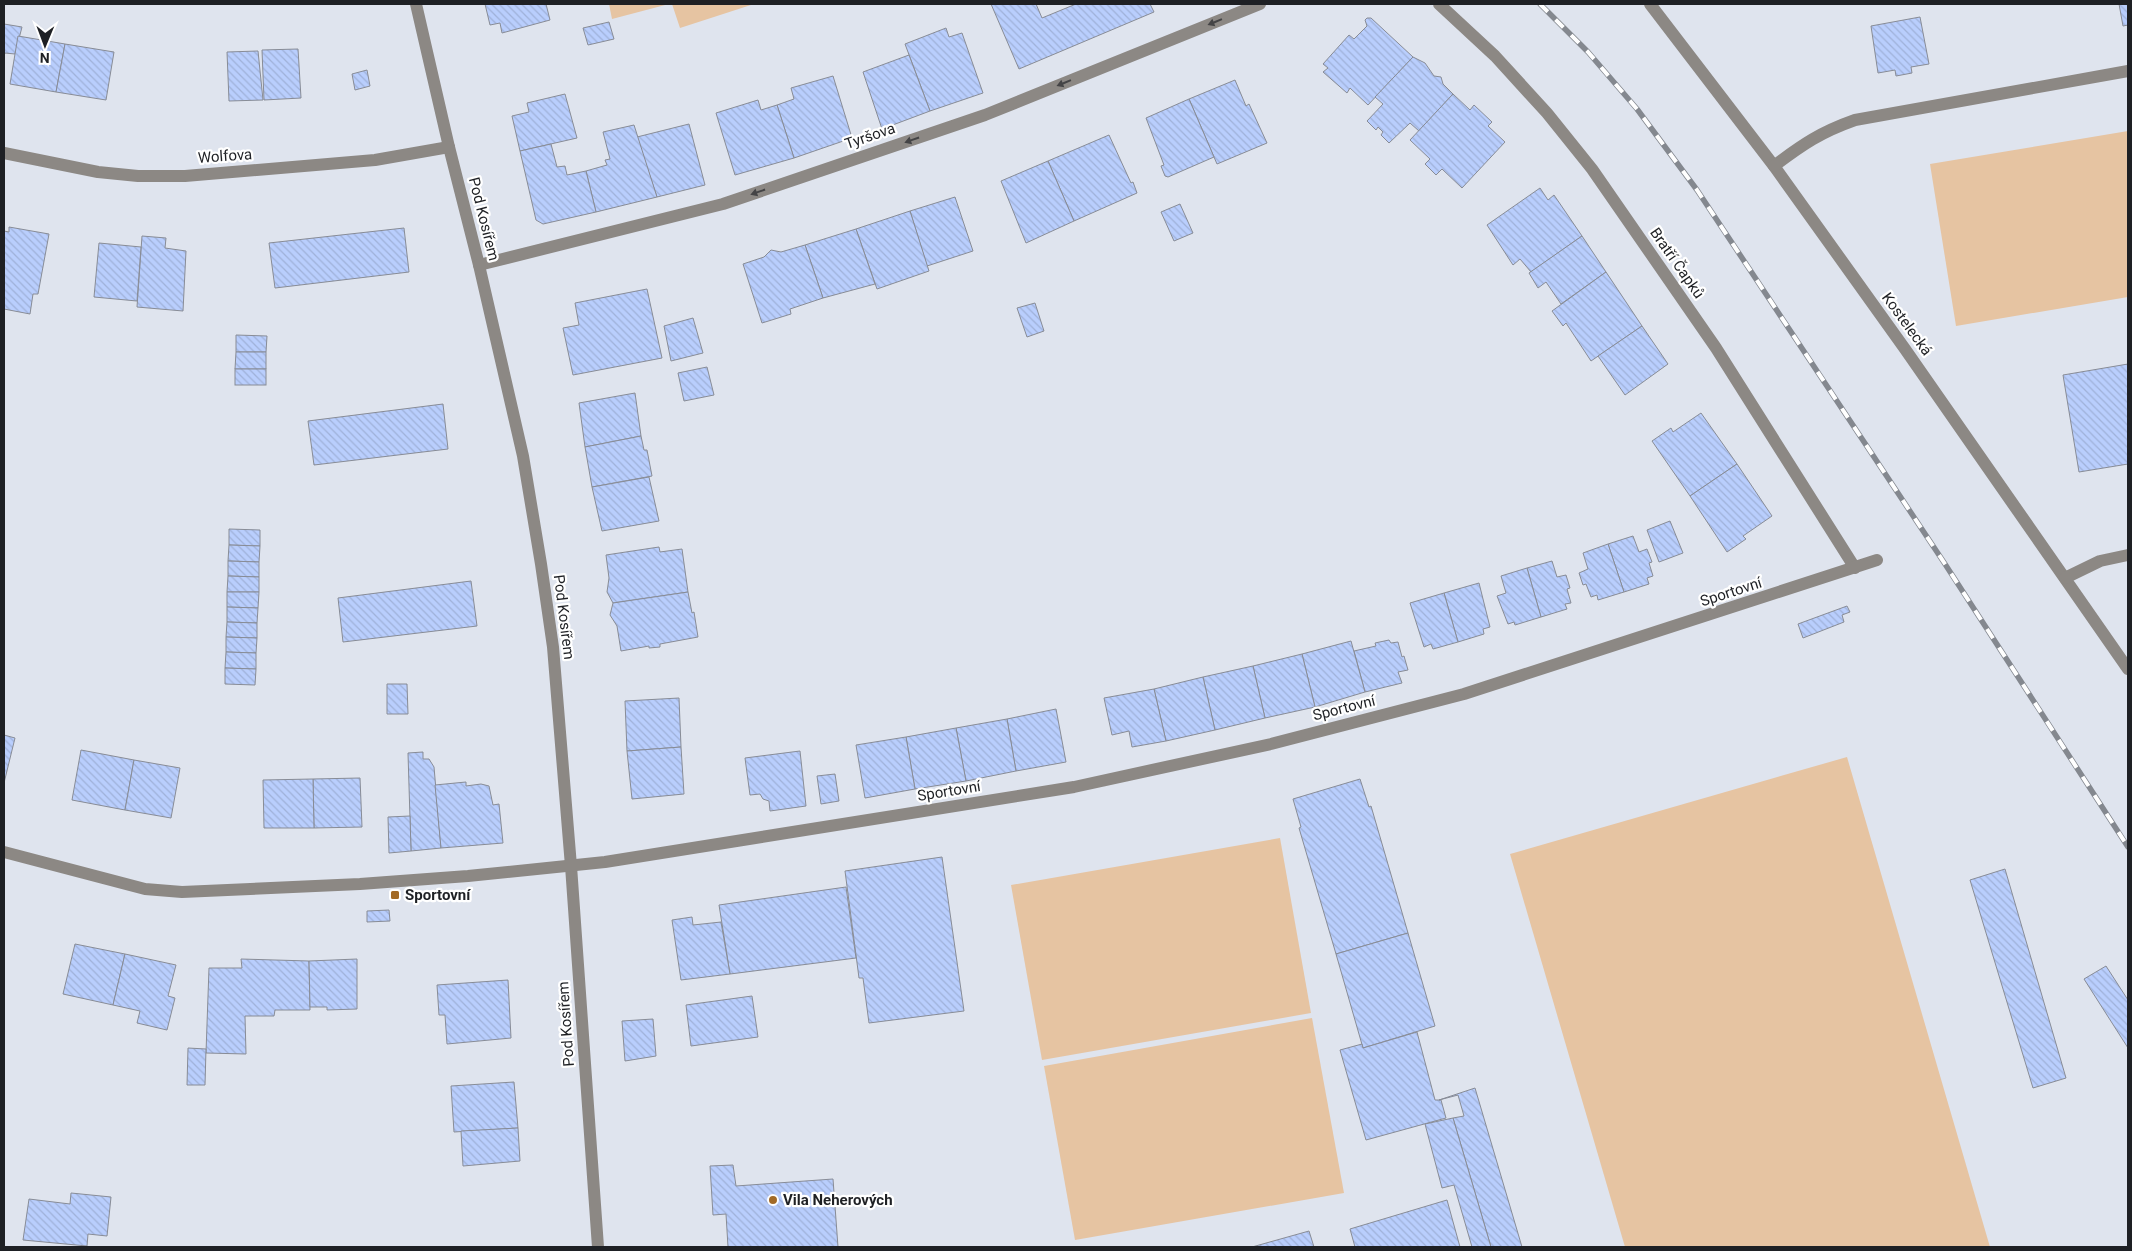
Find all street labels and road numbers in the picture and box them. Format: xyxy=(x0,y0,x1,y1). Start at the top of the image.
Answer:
street label: Tyršova xyxy=(842,119,898,153)
street label: Wolfova xyxy=(197,145,253,167)
street label: Pod Kosířem xyxy=(465,175,503,263)
street label: Bratří Čapků xyxy=(1646,224,1708,302)
street label: Kostelecká xyxy=(1878,289,1936,359)
street label: Sportovní xyxy=(1698,573,1765,610)
street label: Pod Kosířem xyxy=(550,574,578,660)
street label: Sportovní xyxy=(1311,691,1378,724)
street label: Sportovní xyxy=(916,777,983,805)
street label: Pod Kosířem xyxy=(554,981,578,1067)

